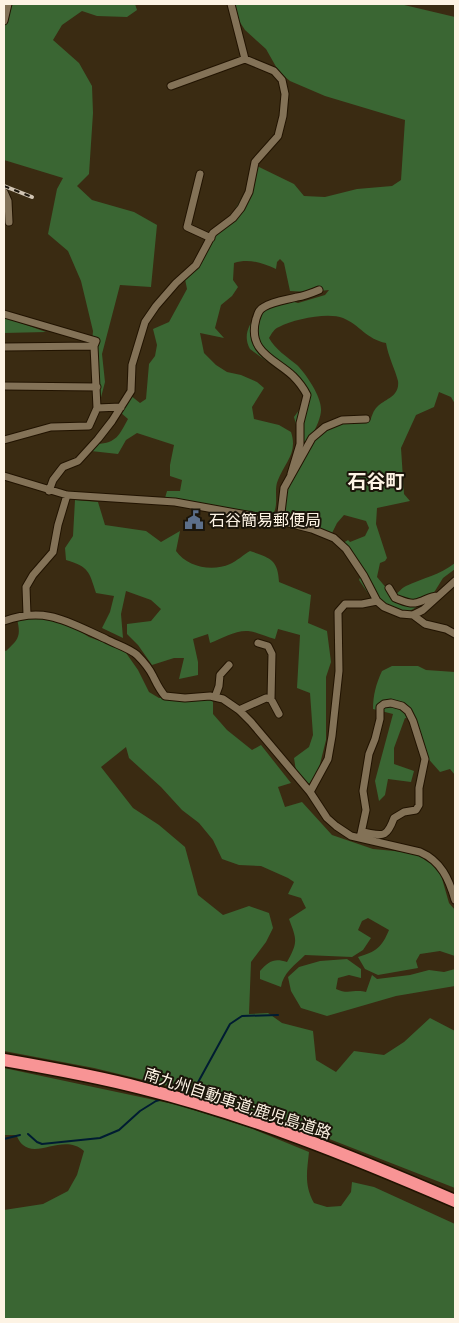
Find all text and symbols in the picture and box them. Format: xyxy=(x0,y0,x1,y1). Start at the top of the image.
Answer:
district label: 石谷町 xyxy=(347,469,405,494)
public building icon: 石谷簡易郵便局 xyxy=(183,509,205,531)
place label: 石谷簡易郵便局 xyxy=(209,510,321,531)
street label: 南九州自動車道;鹿児島道路 xyxy=(142,1063,334,1144)

